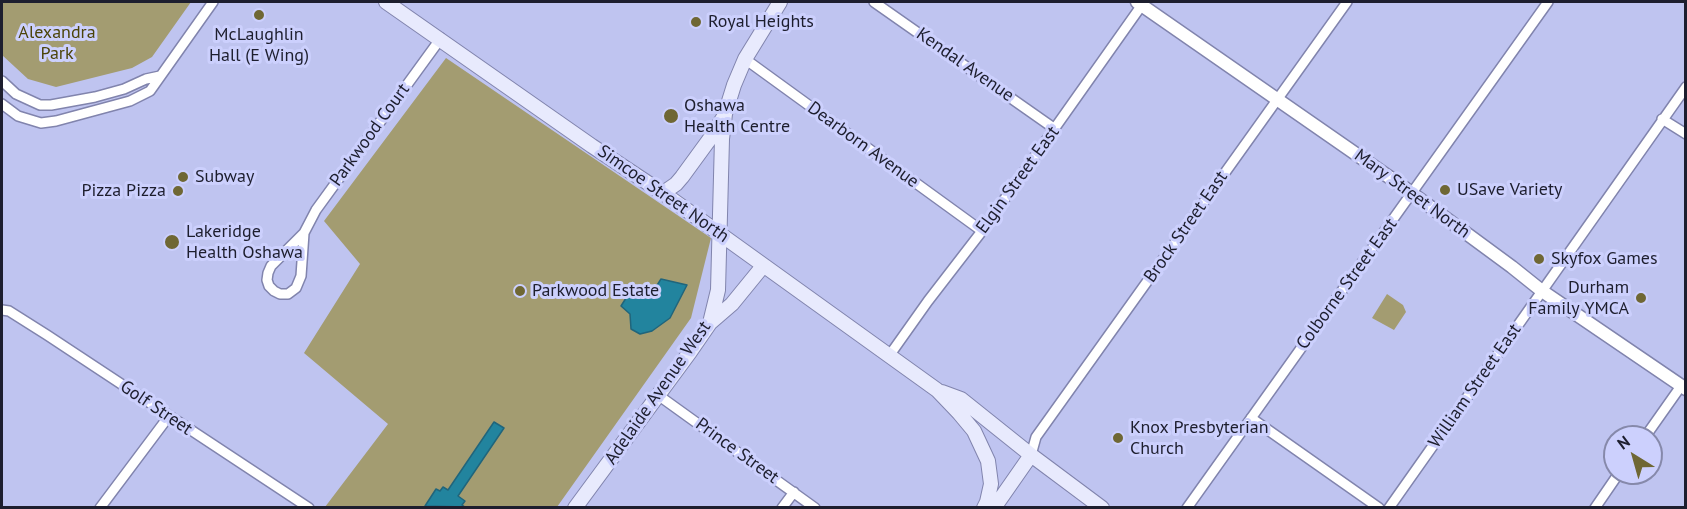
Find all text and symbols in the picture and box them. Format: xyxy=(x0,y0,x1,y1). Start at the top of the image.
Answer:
marker: McLaughlin Hall (E Wing) xyxy=(252,8,266,22)
place label: Royal Heights xyxy=(708,11,814,33)
marker: Royal Heights xyxy=(689,15,703,29)
park label: Alexandra Park xyxy=(18,22,96,64)
street label: Kendal Avenue xyxy=(912,23,1018,107)
place label: McLaughlin Hall (E Wing) xyxy=(209,24,309,66)
street label: Parkwood Court xyxy=(326,79,414,191)
place label: Oshawa Health Centre xyxy=(684,95,790,138)
street label: Dearborn Avenue xyxy=(803,97,923,193)
marker: Oshawa Health Centre xyxy=(662,107,680,125)
street label: Elgin Street East xyxy=(972,122,1064,238)
street label: Simcoe Street North xyxy=(593,141,733,247)
street label: Mary Street North xyxy=(1350,145,1474,243)
place label: Subway xyxy=(195,166,254,188)
street label: Brock Street East xyxy=(1140,167,1232,287)
marker: Subway xyxy=(176,170,190,184)
place label: USave Variety xyxy=(1457,179,1562,201)
place label: Pizza Pizza xyxy=(81,180,166,202)
marker: USave Variety xyxy=(1438,183,1452,197)
marker: Pizza Pizza xyxy=(171,184,185,198)
street label: Colborne Street East xyxy=(1292,214,1402,354)
place label: Lakeridge Health Oshawa xyxy=(186,221,303,264)
marker: Lakeridge Health Oshawa xyxy=(163,233,181,251)
place label: Skyfox Games xyxy=(1551,248,1658,270)
marker: Skyfox Games xyxy=(1532,252,1546,266)
place label: Durham Family YMCA xyxy=(1528,277,1629,320)
place label: Parkwood Estate xyxy=(532,280,659,302)
marker: Parkwood Estate xyxy=(513,284,527,298)
marker: Durham Family YMCA xyxy=(1634,291,1648,305)
street label: Adelaide Avenue West xyxy=(600,317,716,469)
street label: William Street East xyxy=(1424,320,1526,452)
street label: Golf Street xyxy=(116,376,196,440)
street label: Prince Street xyxy=(691,414,783,488)
place label: Knox Presbyterian Church xyxy=(1130,417,1269,460)
north arrow xyxy=(1603,425,1663,485)
marker: Knox Presbyterian Church xyxy=(1111,431,1125,445)
text: N xyxy=(1613,431,1634,453)

